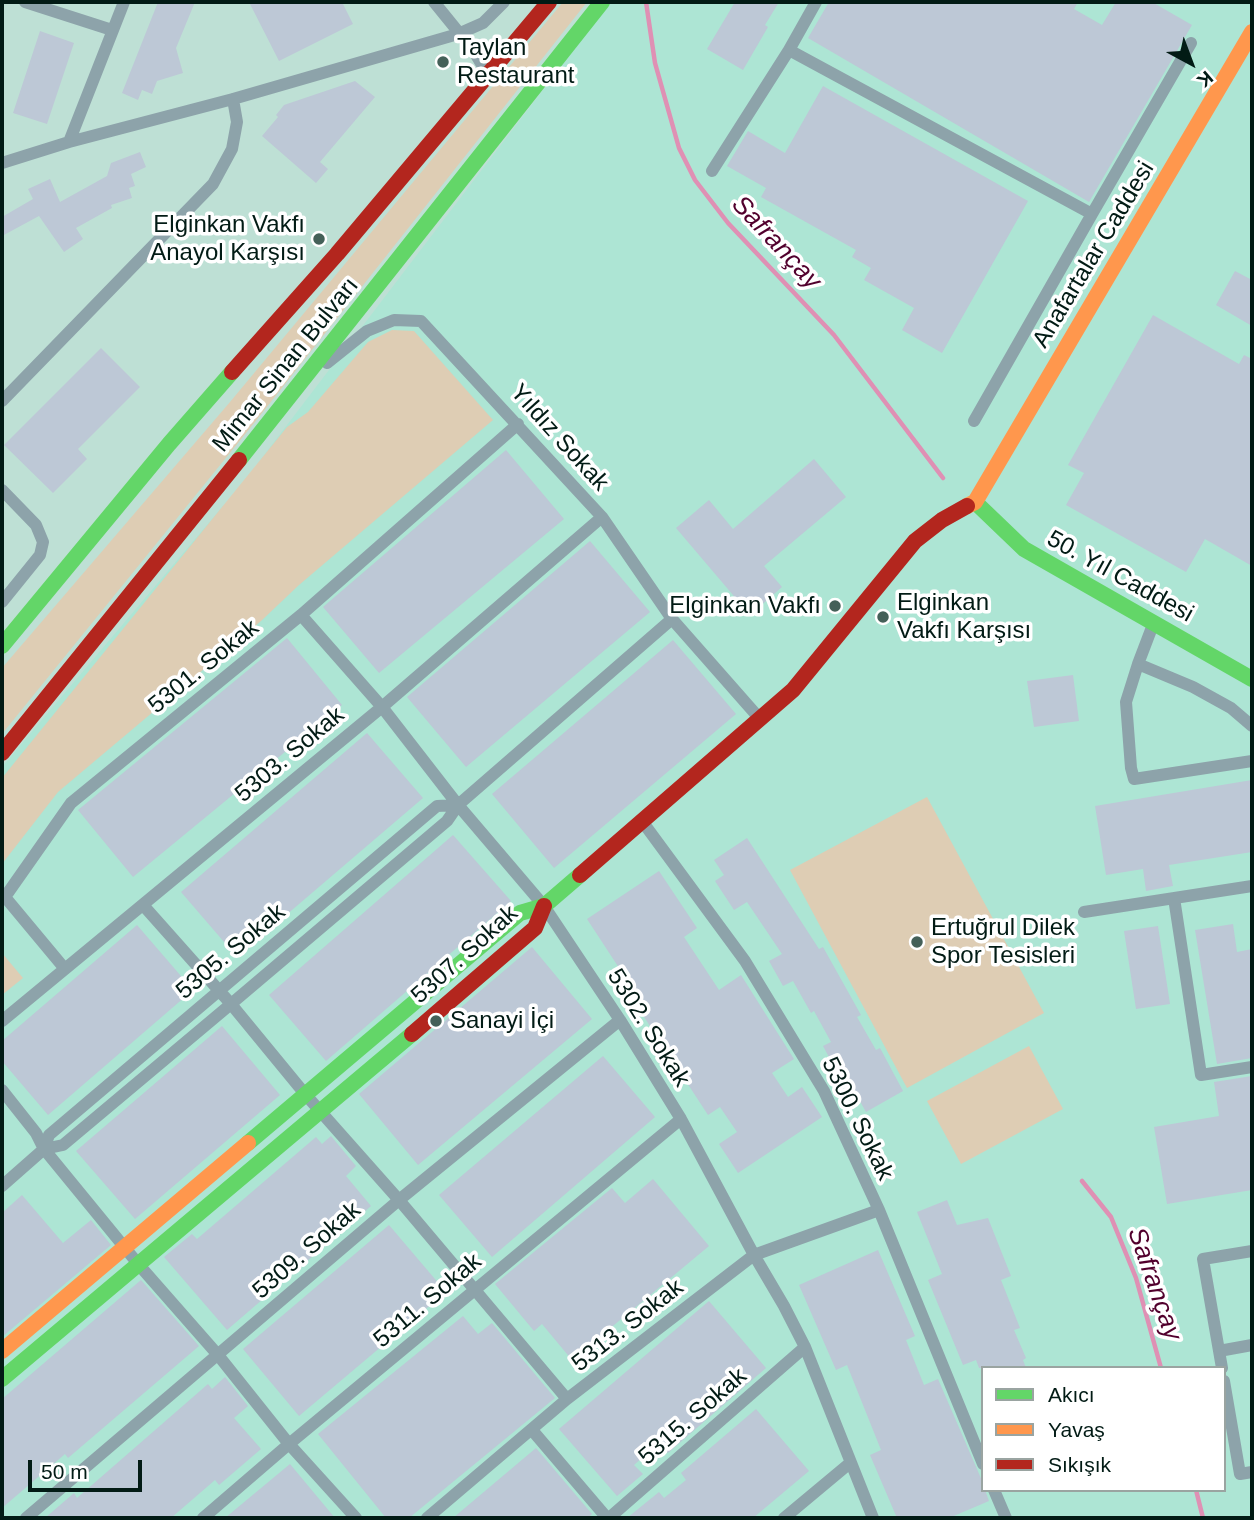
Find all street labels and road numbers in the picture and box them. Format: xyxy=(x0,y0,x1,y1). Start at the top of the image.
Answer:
street label: Anafartalar Caddesi xyxy=(1027,157,1161,353)
street label: Mimar Sinan Bulvarı xyxy=(207,272,365,458)
street label: Yıldız Sokak xyxy=(504,379,614,497)
street label: 50. Yıl Caddesi xyxy=(1042,525,1198,629)
street label: 5301. Sokak xyxy=(143,614,265,720)
street label: 5303. Sokak xyxy=(230,701,350,809)
street label: 5305. Sokak xyxy=(171,898,291,1006)
street label: 5307. Sokak xyxy=(406,900,524,1010)
street label: 5302. Sokak xyxy=(600,964,696,1092)
street label: 5300. Sokak xyxy=(815,1053,899,1185)
street label: 5309. Sokak xyxy=(247,1196,367,1306)
street label: 5311. Sokak xyxy=(368,1248,488,1354)
street label: 5313. Sokak xyxy=(567,1274,689,1378)
street label: 5315. Sokak xyxy=(633,1362,753,1472)

